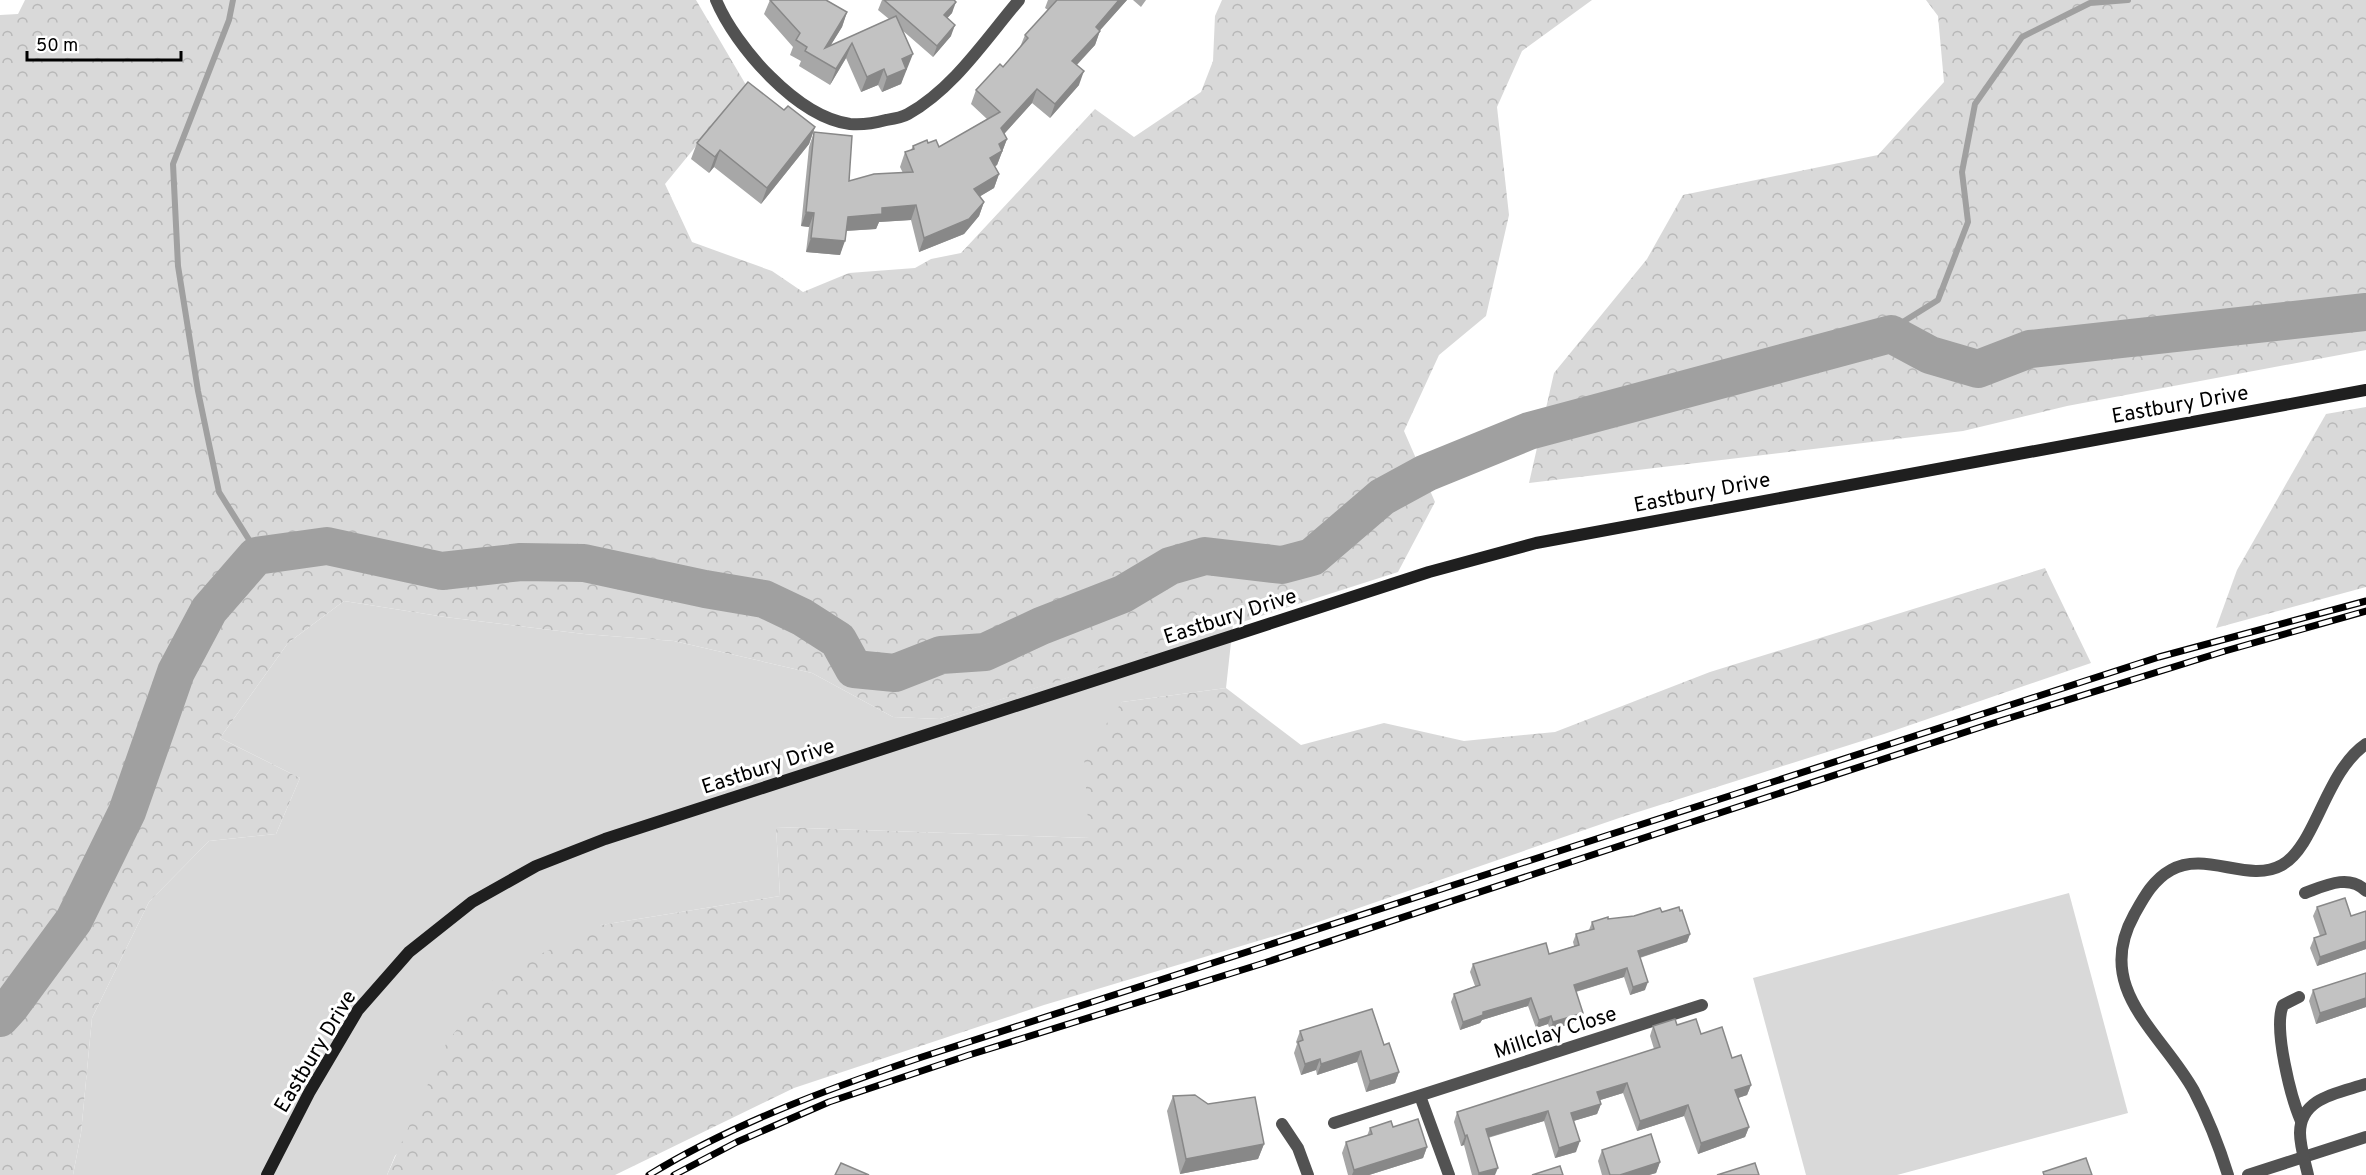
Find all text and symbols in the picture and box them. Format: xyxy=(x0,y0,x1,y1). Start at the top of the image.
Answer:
scale bar xyxy=(27,24,182,62)
text: 50 m xyxy=(36,35,78,58)
street label: Eastbury Drive xyxy=(2110,380,2251,431)
street label: Eastbury Drive xyxy=(1632,467,1773,520)
street label: Eastbury Drive xyxy=(1160,583,1301,652)
street label: Eastbury Drive xyxy=(698,733,839,802)
street label: Eastbury Drive xyxy=(269,985,364,1118)
street label: Millclay Close xyxy=(1491,1001,1620,1066)

